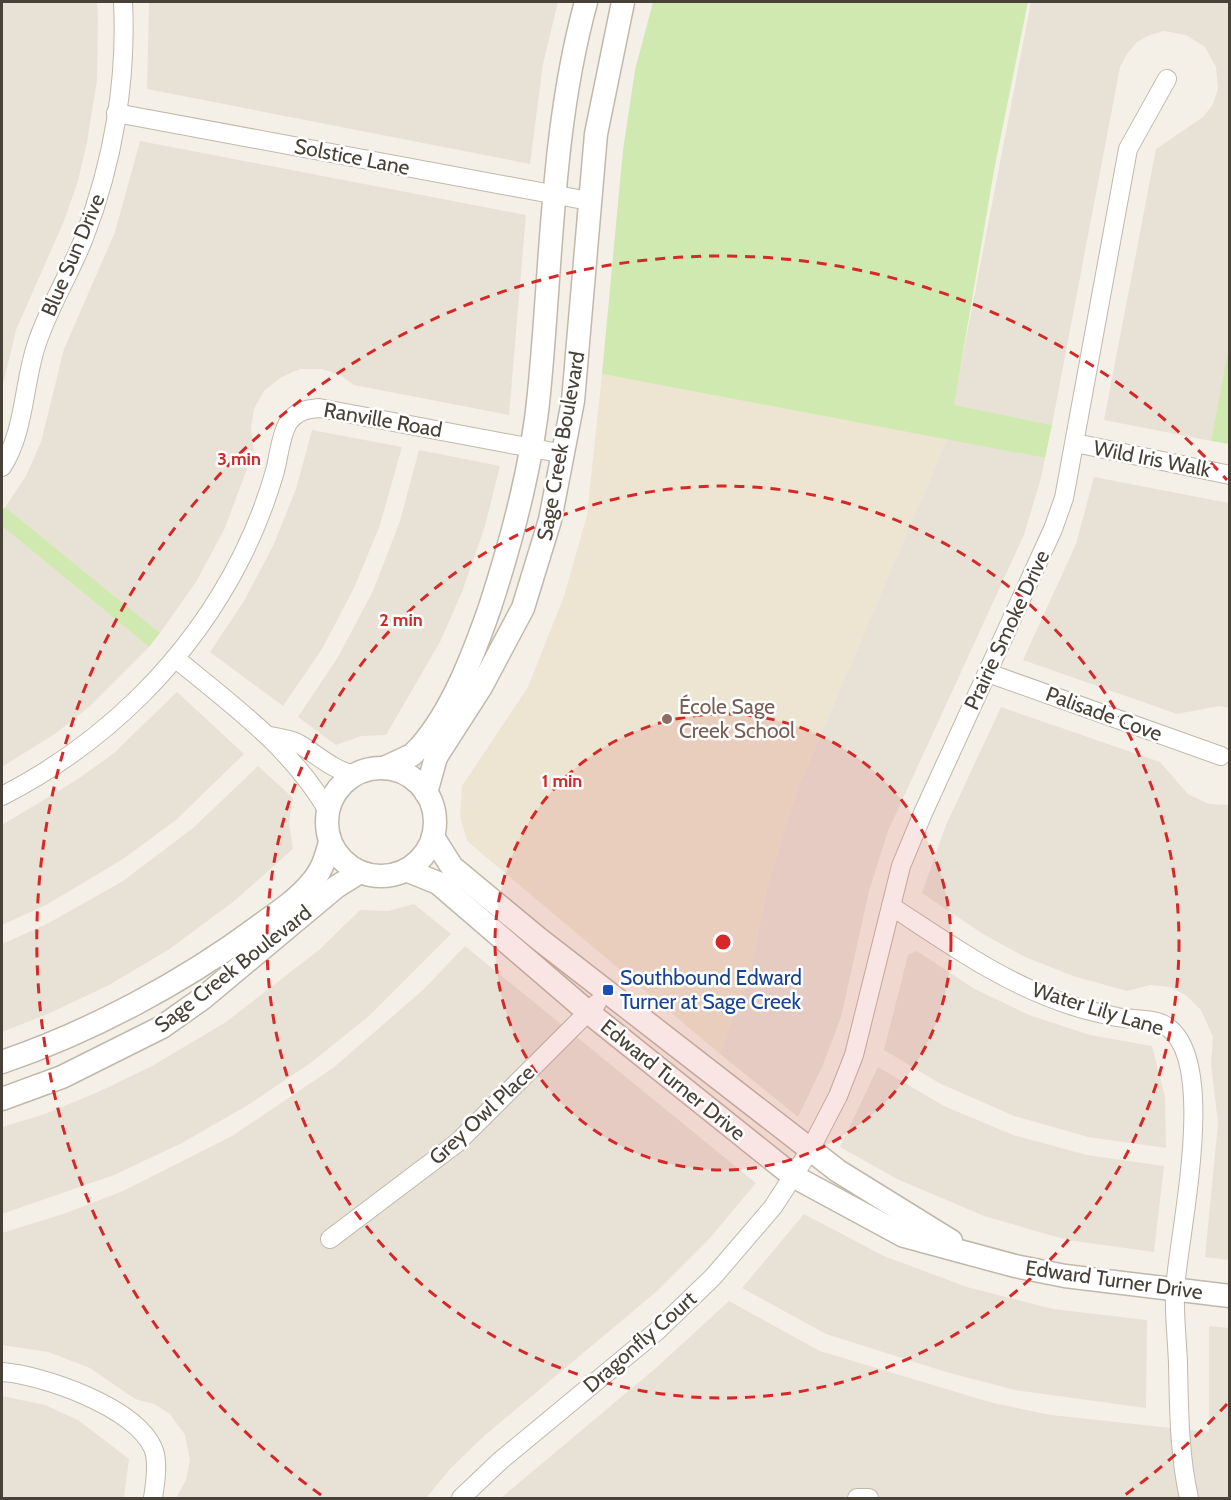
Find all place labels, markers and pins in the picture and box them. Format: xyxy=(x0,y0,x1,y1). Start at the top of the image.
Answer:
place label: École Sage Creek School xyxy=(679,694,795,743)
marker: École Sage Creek School xyxy=(660,712,674,726)
centre of rings xyxy=(713,932,733,952)
place label: Southbound Edward Turner at Sage Creek xyxy=(620,965,802,1014)
marker: Southbound Edward Turner at Sage Creek xyxy=(601,983,615,997)

